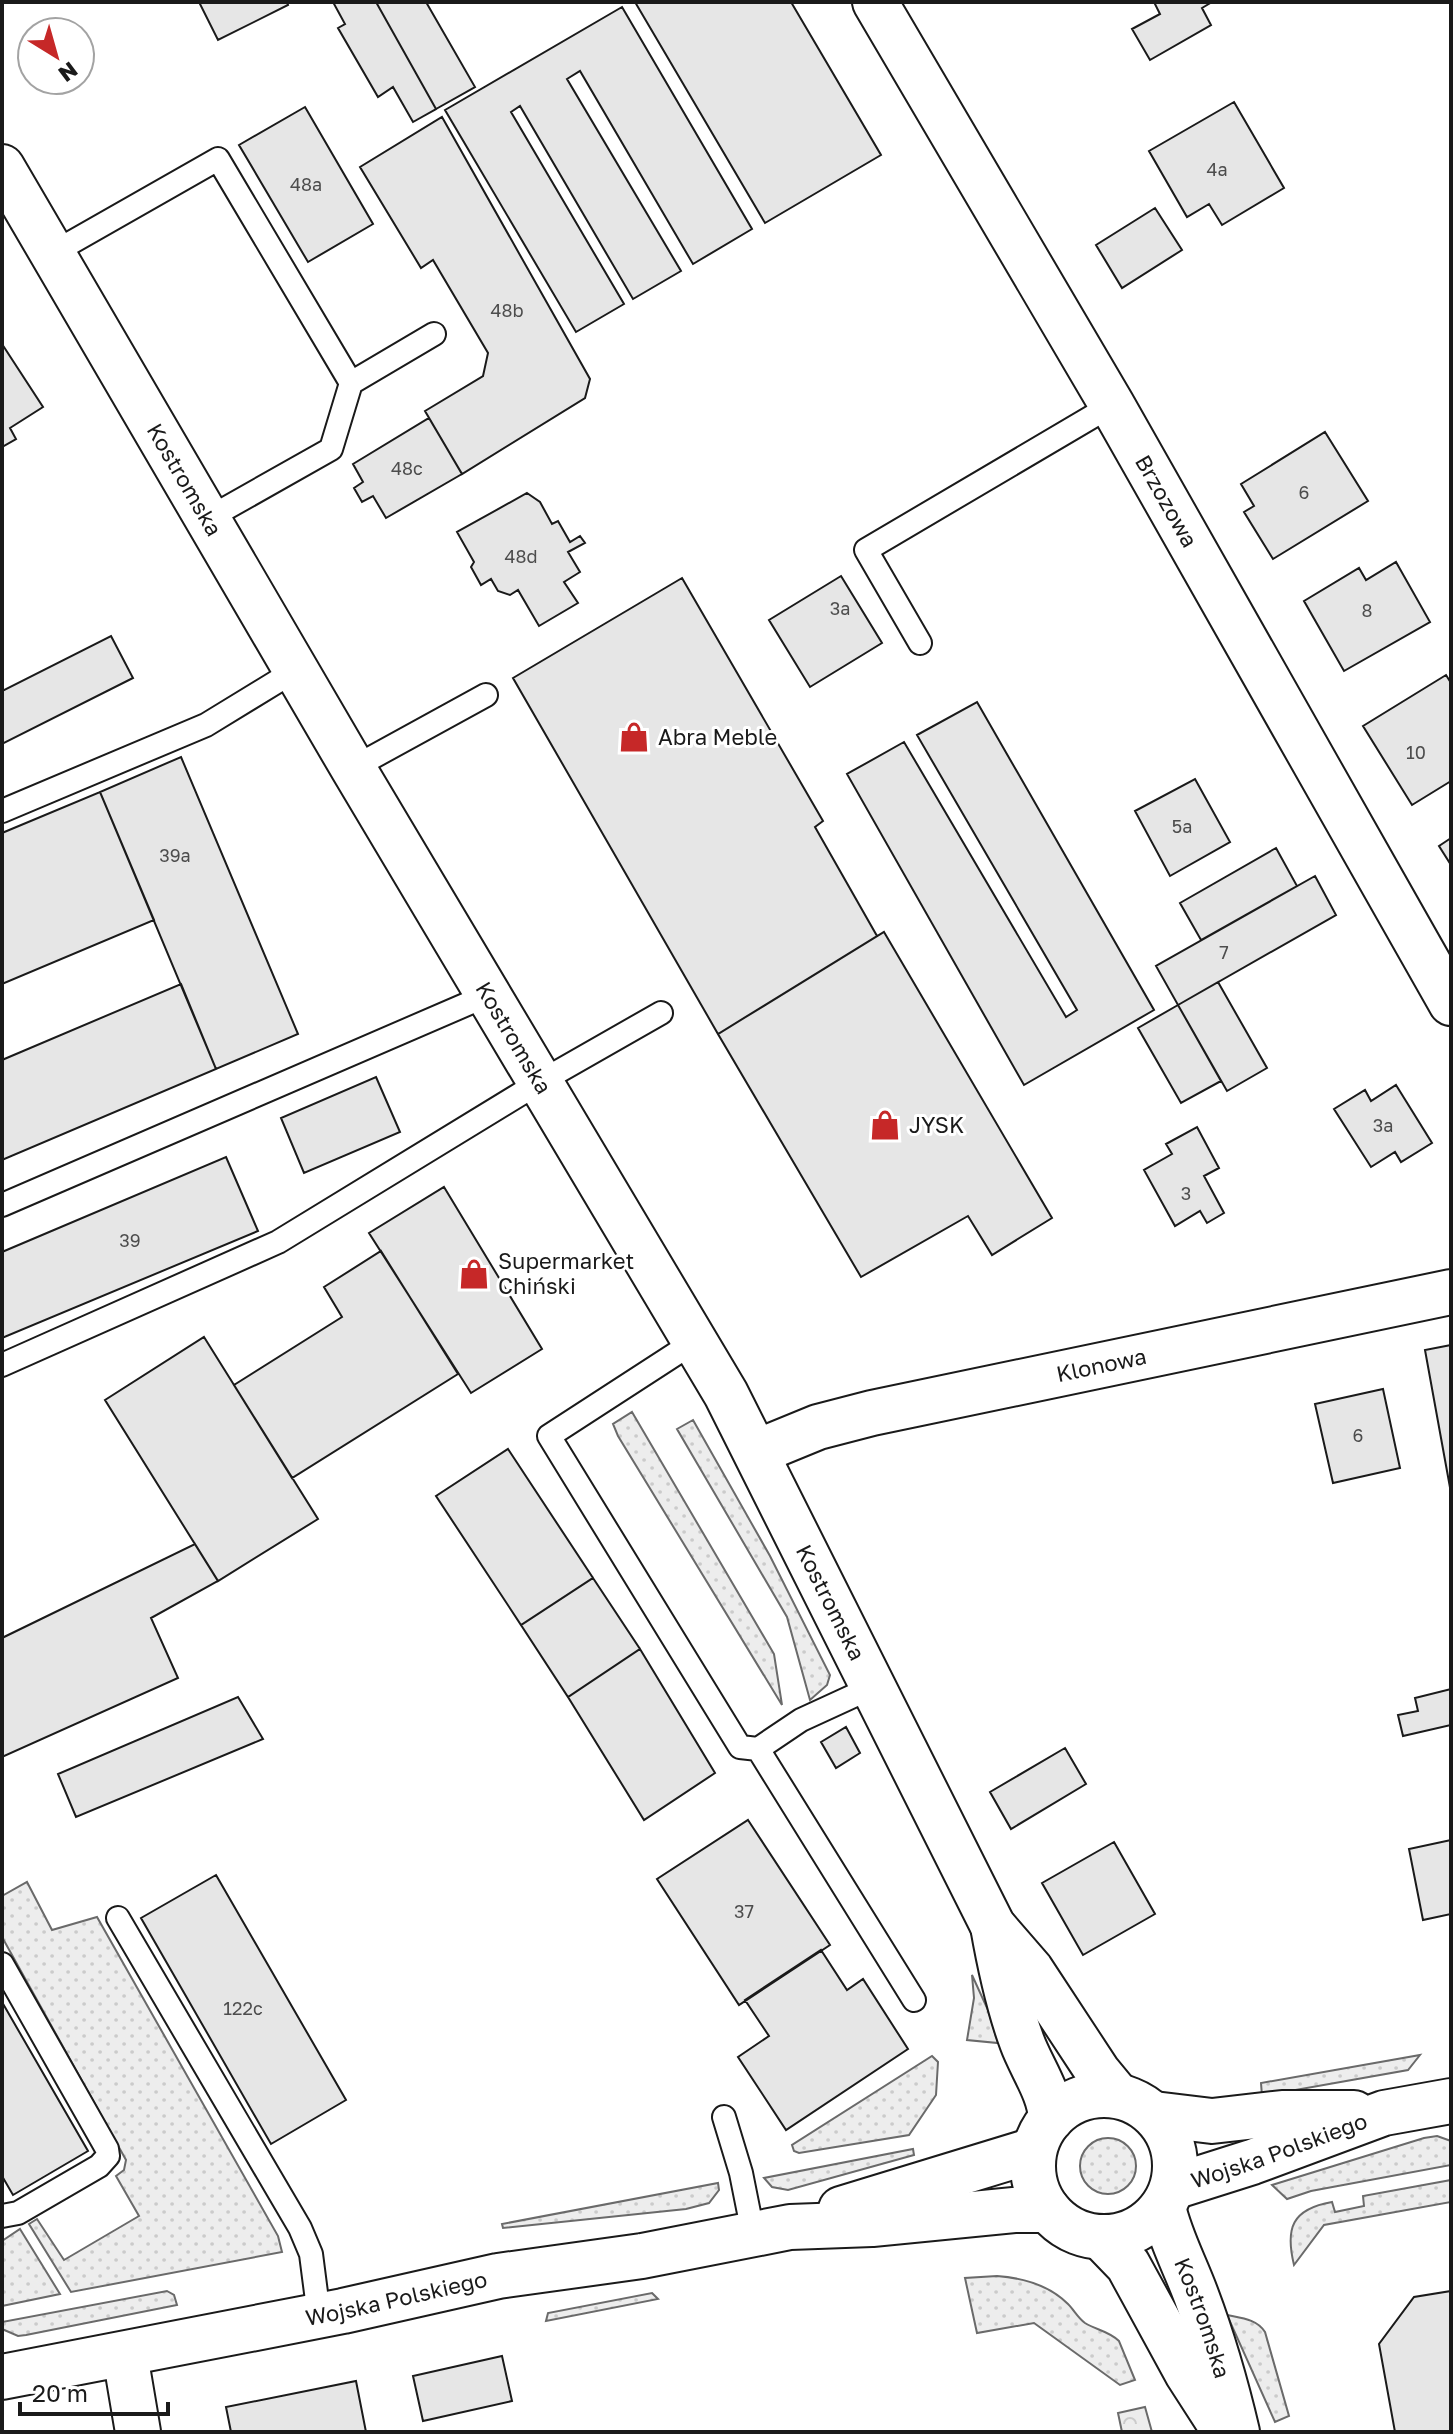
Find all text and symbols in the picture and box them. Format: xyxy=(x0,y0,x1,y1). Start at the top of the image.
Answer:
north arrow xyxy=(16,16,96,96)
text: N xyxy=(54,57,83,88)
house number: 4a xyxy=(1206,158,1228,180)
house number: 48a xyxy=(290,173,322,195)
house number: 48b xyxy=(490,299,524,321)
street label: Kostromska xyxy=(142,418,228,540)
street label: Brzozowa xyxy=(1130,450,1204,552)
house number: 48c xyxy=(391,457,423,479)
house number: 6 xyxy=(1299,481,1309,503)
house number: 48d xyxy=(504,545,538,567)
house number: 3a xyxy=(830,597,850,619)
house number: 8 xyxy=(1362,599,1372,621)
shop icon: Abra Meble xyxy=(617,720,651,754)
place label: Abra Meble xyxy=(658,723,777,750)
house number: 10 xyxy=(1406,741,1426,763)
house number: 5a xyxy=(1172,815,1192,837)
house number: 39a xyxy=(159,844,191,866)
house number: 7 xyxy=(1219,941,1229,963)
street label: Kostromska xyxy=(470,977,558,1098)
shop icon: JYSK xyxy=(868,1108,902,1142)
place label: JYSK xyxy=(909,1111,964,1138)
house number: 3a xyxy=(1373,1114,1393,1136)
house number: 3 xyxy=(1181,1182,1191,1204)
house number: 39 xyxy=(119,1229,141,1251)
place label: Supermarket Chiński xyxy=(498,1247,634,1299)
shop icon: Supermarket Chiński xyxy=(457,1257,491,1291)
street label: Klonowa xyxy=(1054,1342,1149,1387)
house number: 6 xyxy=(1353,1424,1363,1446)
street label: Kostromska xyxy=(791,1540,871,1665)
house number: 37 xyxy=(734,1900,754,1922)
house number: 122c xyxy=(223,1997,263,2019)
street label: Wojska Polskiego xyxy=(1187,2107,1371,2194)
street label: Kostromska xyxy=(1169,2253,1236,2381)
street label: Wojska Polskiego xyxy=(303,2265,490,2331)
scale bar xyxy=(20,2366,168,2416)
text: 20 m xyxy=(32,2378,88,2407)

